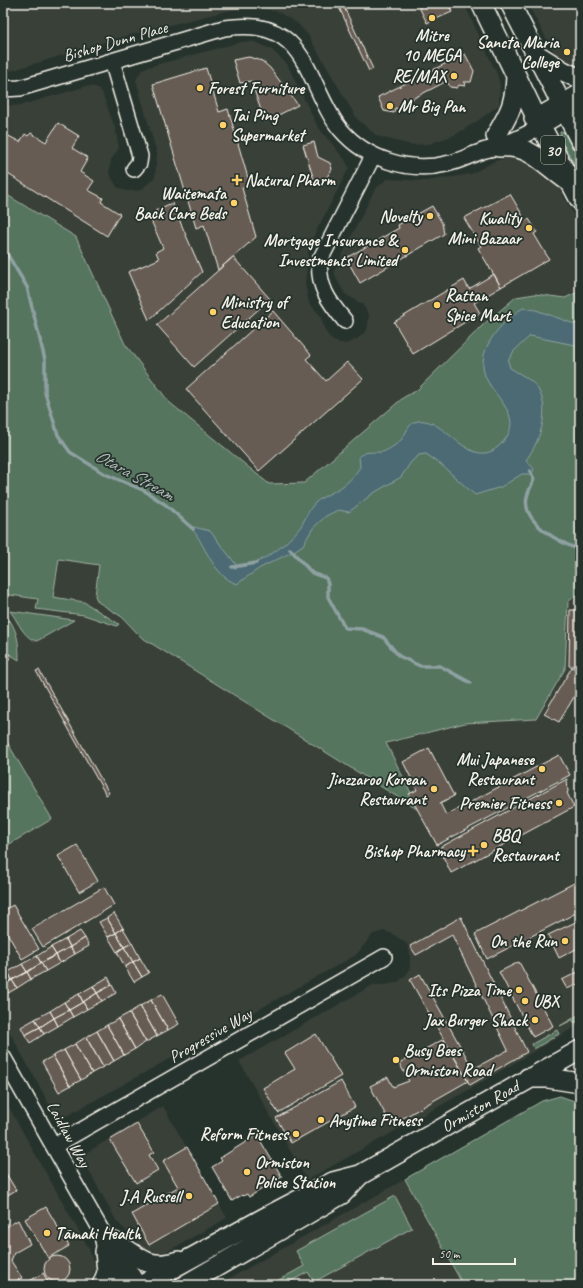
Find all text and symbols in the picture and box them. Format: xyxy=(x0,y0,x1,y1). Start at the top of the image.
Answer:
marker: Mitre 10 MEGA xyxy=(427,13,437,23)
street label: Bishop Dunn Place xyxy=(60,16,171,66)
place label: Mitre 10 MEGA xyxy=(403,25,462,66)
place label: Sancta Maria College xyxy=(477,32,561,73)
marker: Sancta Maria College xyxy=(562,47,572,57)
place label: RE/MAX xyxy=(392,66,448,87)
marker: RE/MAX xyxy=(449,71,459,81)
place label: Forest Furniture xyxy=(208,78,306,99)
marker: Forest Furniture xyxy=(195,83,205,93)
place label: Mr Big Pan xyxy=(398,96,466,117)
marker: Mr Big Pan xyxy=(385,101,395,111)
place label: Tai Ping Supermarket xyxy=(231,105,307,146)
marker: Tai Ping Supermarket xyxy=(218,120,228,130)
road number: 30 xyxy=(541,136,565,164)
place label: Natural Pharm xyxy=(245,170,336,191)
marker: Natural Pharm xyxy=(232,175,242,185)
place label: Waitemata Back Care Beds xyxy=(134,183,228,224)
marker: Waitemata Back Care Beds xyxy=(229,198,239,208)
place label: Novelty xyxy=(379,206,424,227)
place label: Kwality Mini Bazaar xyxy=(448,208,523,249)
marker: Novelty xyxy=(425,211,435,221)
marker: Kwality Mini Bazaar xyxy=(524,223,534,233)
place label: Mortgage Insurance & Investments Limited xyxy=(264,230,400,271)
marker: Mortgage Insurance & Investments Limited xyxy=(400,245,410,255)
place label: Rattan Spice Mart xyxy=(445,285,513,326)
place label: Ministry of Education xyxy=(221,292,292,333)
marker: Rattan Spice Mart xyxy=(432,300,442,310)
marker: Ministry of Education xyxy=(208,307,218,317)
water label: Otara Stream xyxy=(92,444,180,507)
place label: Mui Japanese Restaurant xyxy=(456,749,536,790)
marker: Mui Japanese Restaurant xyxy=(537,764,547,774)
place label: Jinzzaroo Korean Restaurant xyxy=(327,769,428,810)
marker: Jinzzaroo Korean Restaurant xyxy=(429,784,439,794)
place label: Premier Fitness xyxy=(459,793,553,814)
marker: Premier Fitness xyxy=(554,798,564,808)
place label: BBQ Restaurant xyxy=(492,825,561,866)
marker: BBQ Restaurant xyxy=(479,840,489,850)
place label: Bishop Pharmacy xyxy=(363,841,466,862)
marker: Bishop Pharmacy xyxy=(468,846,478,856)
place label: On the Run xyxy=(490,931,558,952)
marker: On the Run xyxy=(560,936,570,946)
place label: Its Pizza Time xyxy=(428,980,513,1001)
marker: Its Pizza Time xyxy=(514,985,524,995)
place label: UBX xyxy=(533,991,561,1012)
marker: UBX xyxy=(520,996,530,1006)
street label: Progressive Way xyxy=(165,1003,257,1068)
place label: Jax Burger Shack xyxy=(423,1010,529,1031)
marker: Jax Burger Shack xyxy=(530,1015,540,1025)
place label: Busy Bees Ormiston Road xyxy=(404,1040,495,1081)
marker: Busy Bees Ormiston Road xyxy=(391,1055,401,1065)
street label: Ormiston Road xyxy=(438,1075,525,1137)
street label: Laidlaw Way xyxy=(42,1097,96,1172)
place label: Anytime Fitness xyxy=(329,1110,424,1131)
marker: Anytime Fitness xyxy=(316,1115,326,1125)
place label: Reform Fitness xyxy=(200,1124,290,1145)
marker: Reform Fitness xyxy=(291,1129,301,1139)
place label: Ormiston Police Station xyxy=(255,1152,337,1193)
marker: Ormiston Police Station xyxy=(242,1167,252,1177)
place label: J.A Russell xyxy=(120,1186,185,1207)
marker: J.A Russell xyxy=(184,1191,194,1201)
place label: Tāmaki Health xyxy=(55,1223,142,1244)
marker: Tāmaki Health xyxy=(42,1228,52,1238)
scale bar xyxy=(433,1240,515,1266)
text: 50 m xyxy=(439,1246,461,1262)

